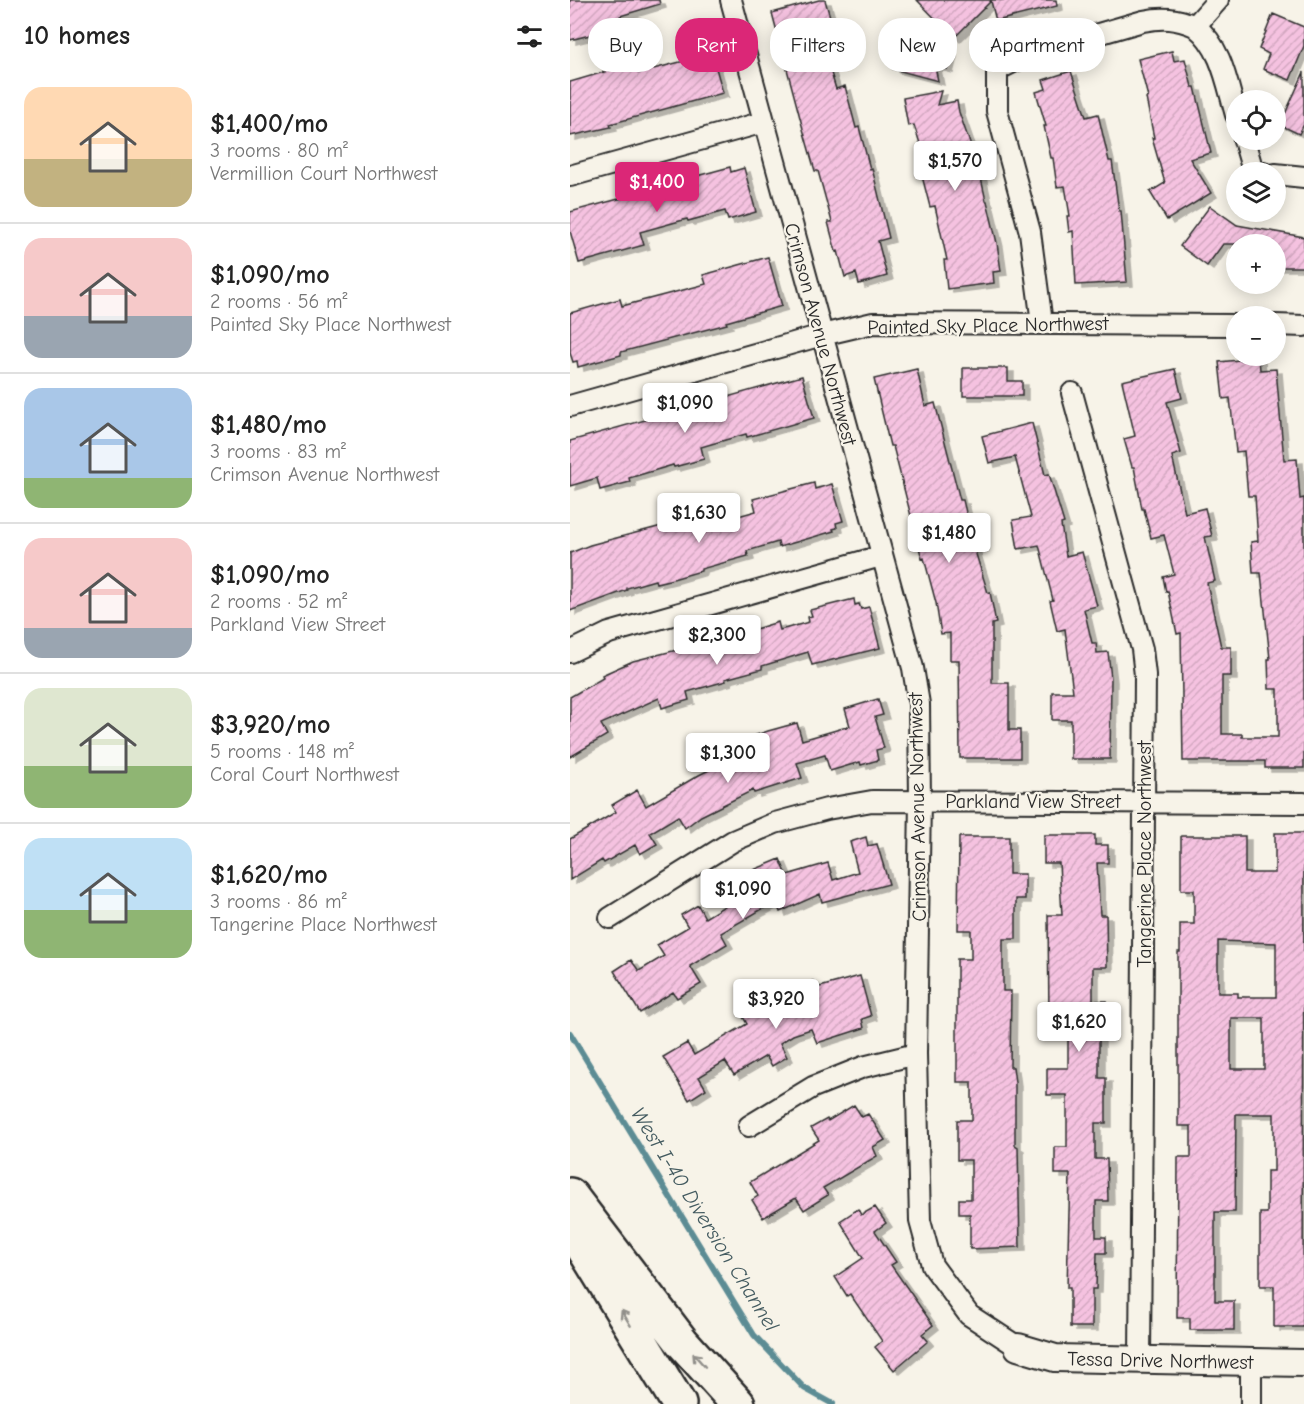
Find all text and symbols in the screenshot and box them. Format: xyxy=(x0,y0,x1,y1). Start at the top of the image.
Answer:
chip: Buy xyxy=(588,18,663,72)
chip: Rent xyxy=(675,18,758,72)
chip: Filters xyxy=(770,18,866,72)
chip: New xyxy=(878,18,957,72)
chip: Apartment xyxy=(969,18,1105,72)
icon: filters xyxy=(513,20,546,53)
text: 10 homes xyxy=(24,21,130,51)
map controls xyxy=(1226,90,1286,366)
button: locate xyxy=(1226,90,1286,150)
text: $1,400/mo xyxy=(210,109,328,139)
icon: home xyxy=(72,111,144,183)
text: 3 rooms · 80 m² xyxy=(210,139,348,162)
pin: $1,570 xyxy=(906,141,1004,192)
text: $1,570 xyxy=(928,149,982,172)
text: Vermillion Court Northwest xyxy=(210,162,437,185)
pin: $1,400 xyxy=(608,162,706,213)
button: layers xyxy=(1226,162,1286,222)
text: $1,400 xyxy=(629,170,685,193)
street label: Crimson Avenue Northwest xyxy=(780,220,862,449)
button: + xyxy=(1226,234,1286,294)
text: $1,090/mo xyxy=(210,260,330,290)
icon: home xyxy=(72,262,144,334)
text: 2 rooms · 56 m² xyxy=(210,290,348,313)
button: − xyxy=(1226,306,1286,366)
street label: Painted Sky Place Northwest xyxy=(867,312,1110,339)
text: Painted Sky Place Northwest xyxy=(210,313,451,336)
pin: $1,090 xyxy=(636,383,734,434)
text: $1,090 xyxy=(656,391,714,414)
text: $1,480/mo xyxy=(210,410,327,440)
icon: home xyxy=(72,412,144,484)
text: 3 rooms · 83 m² xyxy=(210,440,346,463)
text: Crimson Avenue Northwest xyxy=(210,463,439,486)
pin: $1,630 xyxy=(650,493,748,544)
text: $1,630 xyxy=(671,501,727,524)
pin: $1,480 xyxy=(900,513,998,564)
text: $1,480 xyxy=(922,521,976,544)
text: $1,090/mo xyxy=(210,560,330,590)
icon: home xyxy=(72,562,144,634)
text: 2 rooms · 52 m² xyxy=(210,590,347,613)
text: Parkland View Street xyxy=(210,613,385,636)
pin: $2,300 xyxy=(668,615,766,666)
text: $2,300 xyxy=(688,623,746,646)
street label: Crimson Avenue Northwest xyxy=(904,691,931,922)
text: $3,920/mo xyxy=(210,710,330,740)
icon: home xyxy=(72,712,144,784)
pin: $1,300 xyxy=(679,733,777,784)
street label: Tangerine Place Northwest xyxy=(1133,739,1156,967)
text: 5 rooms · 148 m² xyxy=(210,740,354,763)
text: $1,300 xyxy=(700,741,756,764)
text: Coral Court Northwest xyxy=(210,763,399,786)
street label: Parkland View Street xyxy=(945,790,1122,813)
text: $1,620/mo xyxy=(210,860,328,890)
icon: home xyxy=(72,862,144,934)
pin: $1,090 xyxy=(694,869,792,920)
text: $1,090 xyxy=(714,877,772,900)
text: 3 rooms · 86 m² xyxy=(210,890,347,913)
text: Tangerine Place Northwest xyxy=(210,913,437,936)
pin: $3,920 xyxy=(727,979,825,1030)
text: $3,920 xyxy=(747,987,805,1010)
pin: $1,620 xyxy=(1030,1002,1128,1053)
text: $1,620 xyxy=(1051,1010,1107,1033)
water label: West I-40 Diversion Channel xyxy=(626,1103,784,1336)
one-way arrow xyxy=(620,1310,632,1327)
street label: Tessa Drive Northwest xyxy=(1067,1347,1255,1374)
one-way arrow xyxy=(692,1353,706,1368)

